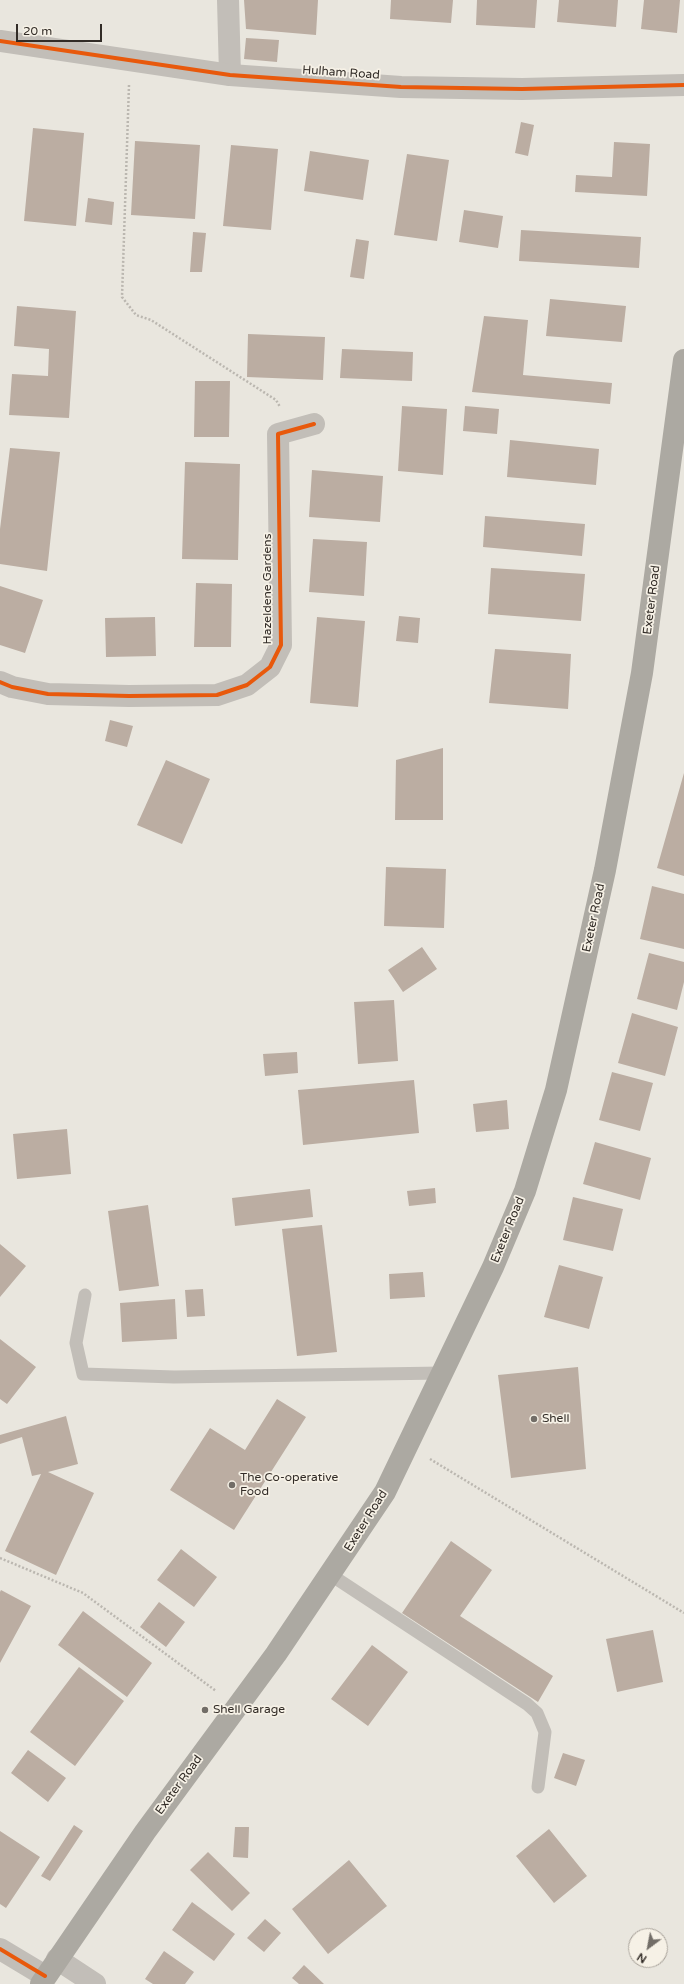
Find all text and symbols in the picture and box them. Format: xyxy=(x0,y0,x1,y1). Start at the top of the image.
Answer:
scale bar xyxy=(18,16,104,42)
text: 20 m xyxy=(23,24,52,38)
street label: Hulham Road xyxy=(302,63,380,83)
street label: Hazeldene Gardens xyxy=(261,534,275,644)
street label: Exeter Road xyxy=(641,564,663,636)
street label: Exeter Road xyxy=(580,882,608,954)
street label: Exeter Road xyxy=(488,1195,528,1265)
place label: Shell xyxy=(542,1412,569,1426)
marker: Shell xyxy=(529,1414,539,1424)
place label: The Co-operative Food xyxy=(240,1471,338,1499)
marker: The Co-operative Food xyxy=(227,1480,237,1490)
street label: Exeter Road xyxy=(341,1488,391,1554)
place label: Shell Garage xyxy=(213,1703,285,1717)
marker: Shell Garage xyxy=(200,1705,210,1715)
street label: Exeter Road xyxy=(153,1752,205,1818)
north arrow xyxy=(628,1928,668,1968)
text: N xyxy=(635,1950,649,1966)

